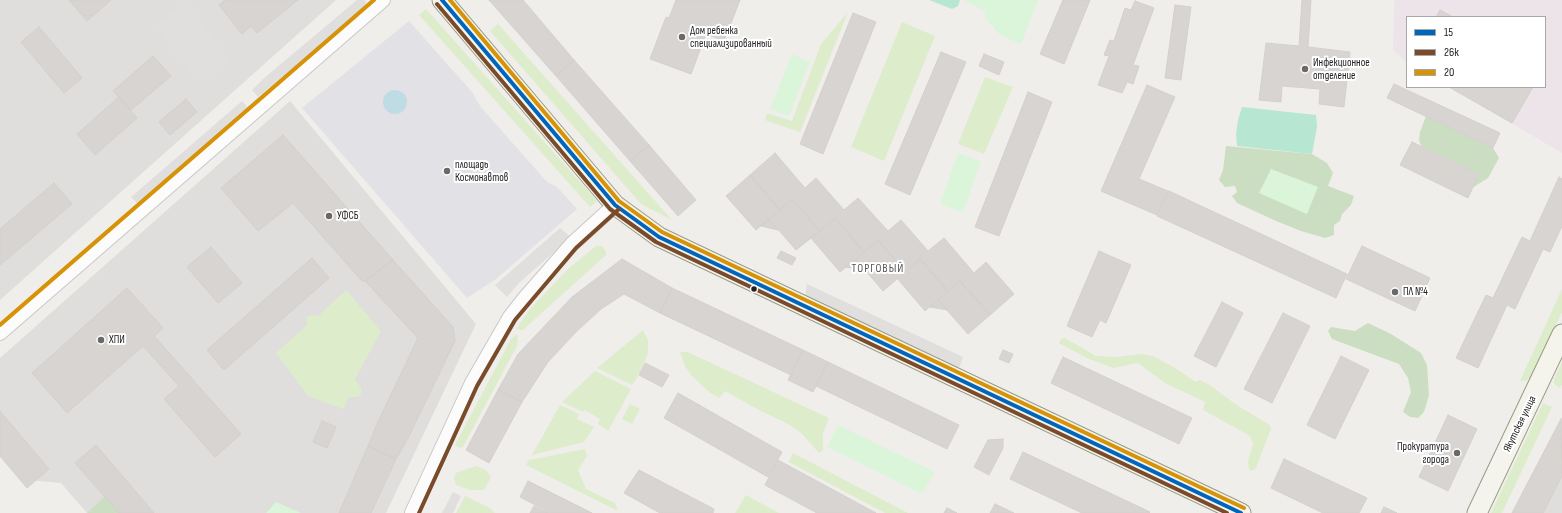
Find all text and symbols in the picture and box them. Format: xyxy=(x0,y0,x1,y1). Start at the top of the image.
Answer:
legend xyxy=(1406,16,1546,88)
place label: Дом ребенка специализированный xyxy=(690,24,772,50)
text: 15 xyxy=(1444,25,1453,40)
marker: Дом ребенка специализированный xyxy=(677,32,687,42)
text: 26к xyxy=(1444,45,1459,60)
place label: Инфекционное отделение xyxy=(1313,56,1370,82)
marker: Инфекционное отделение xyxy=(1300,64,1310,74)
text: 20 xyxy=(1444,65,1454,80)
place label: площадь Космонавтов xyxy=(455,158,508,184)
marker: площадь Космонавтов xyxy=(442,166,452,176)
place label: УФСБ xyxy=(337,209,359,223)
marker: УФСБ xyxy=(324,211,334,221)
district label: ТОРГОВЫЙ xyxy=(852,262,904,276)
unlabelled marker xyxy=(749,284,759,294)
place label: ПЛ №4 xyxy=(1403,285,1428,299)
marker: ПЛ №4 xyxy=(1390,287,1400,297)
place label: ХПИ xyxy=(109,333,125,347)
marker: ХПИ xyxy=(96,335,106,345)
street label: Якутская улица xyxy=(1501,394,1539,454)
place label: Прокуратура города xyxy=(1397,440,1449,466)
marker: Прокуратура города xyxy=(1452,448,1462,458)

